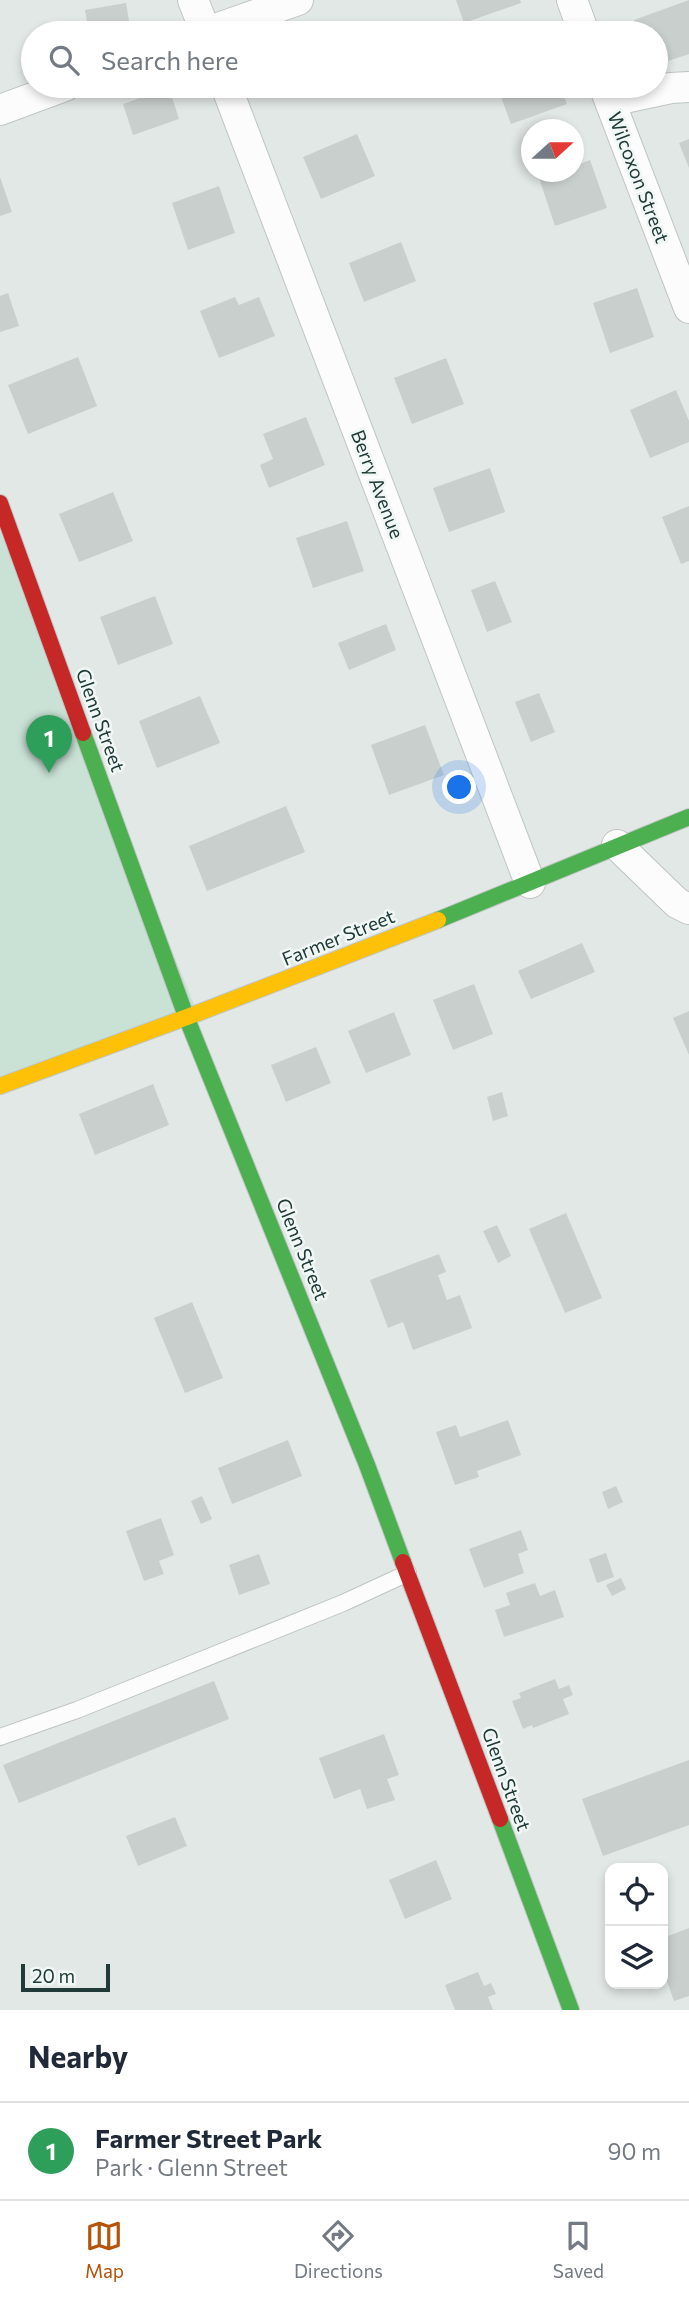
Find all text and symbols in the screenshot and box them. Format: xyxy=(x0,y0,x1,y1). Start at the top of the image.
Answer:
search box xyxy=(21,21,668,98)
icon: search xyxy=(45,41,83,79)
text: Search here xyxy=(101,44,239,75)
street label: Wilcoxon Street xyxy=(603,108,675,246)
north arrow xyxy=(521,119,584,182)
street label: Berry Avenue xyxy=(347,427,409,541)
street label: Glenn Street xyxy=(72,665,130,775)
pin: 1 xyxy=(26,715,72,773)
your location xyxy=(442,770,476,804)
street label: Farmer Street xyxy=(278,904,398,970)
street label: Glenn Street xyxy=(272,1195,334,1304)
street label: Glenn Street xyxy=(478,1724,536,1834)
map controls xyxy=(605,1863,668,1989)
button: locate xyxy=(605,1863,668,1926)
button: layers xyxy=(605,1926,668,1989)
scale bar xyxy=(21,1961,110,1993)
text: 20 m xyxy=(32,1964,75,1987)
text: Nearby xyxy=(28,2037,128,2074)
text: Farmer Street Park xyxy=(95,2122,322,2153)
text: 1 xyxy=(46,2137,56,2165)
text: 90 m xyxy=(608,2137,661,2165)
text: Park · Glenn Street xyxy=(95,2153,288,2181)
tab: Map xyxy=(85,2217,124,2282)
tab: Directions xyxy=(294,2217,383,2282)
tab: Saved xyxy=(553,2217,604,2282)

